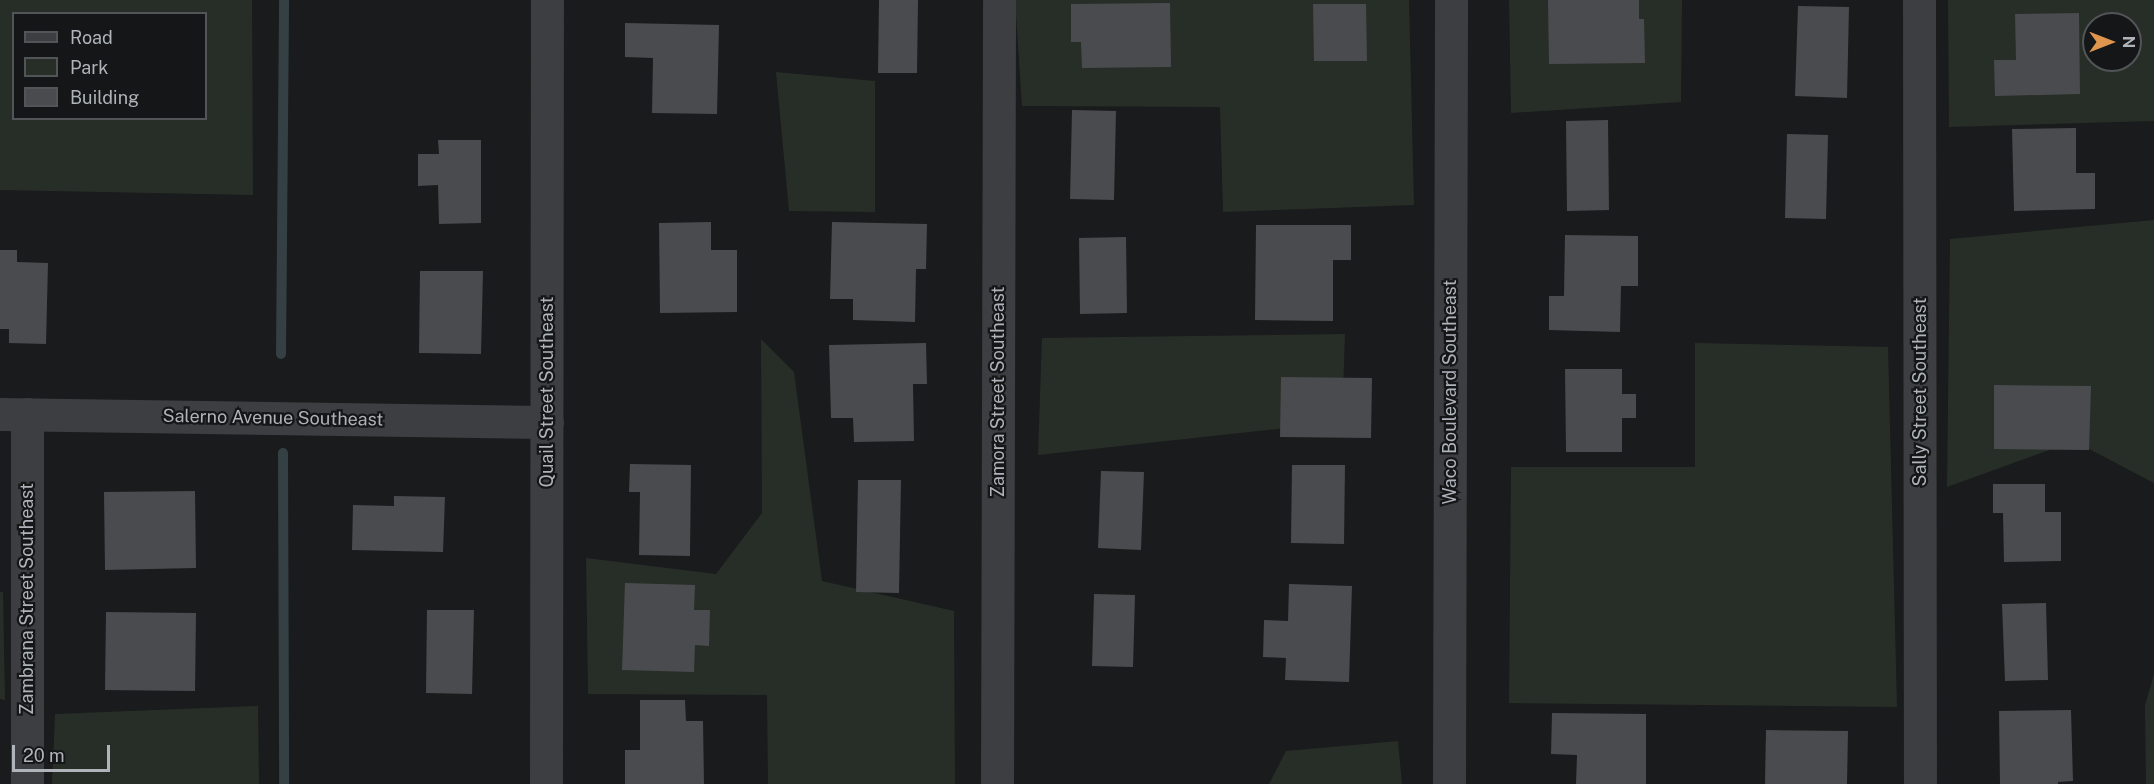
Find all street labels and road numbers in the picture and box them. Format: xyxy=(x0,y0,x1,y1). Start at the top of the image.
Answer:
street label: Waco Boulevard Southeast xyxy=(1439,279,1461,505)
street label: Zamora Street Southeast xyxy=(987,286,1009,498)
street label: Quail Street Southeast xyxy=(536,296,558,488)
street label: Sally Street Southeast xyxy=(1909,297,1931,487)
street label: Salerno Avenue Southeast xyxy=(162,405,384,431)
street label: Zambrana Street Southeast xyxy=(16,483,38,715)

